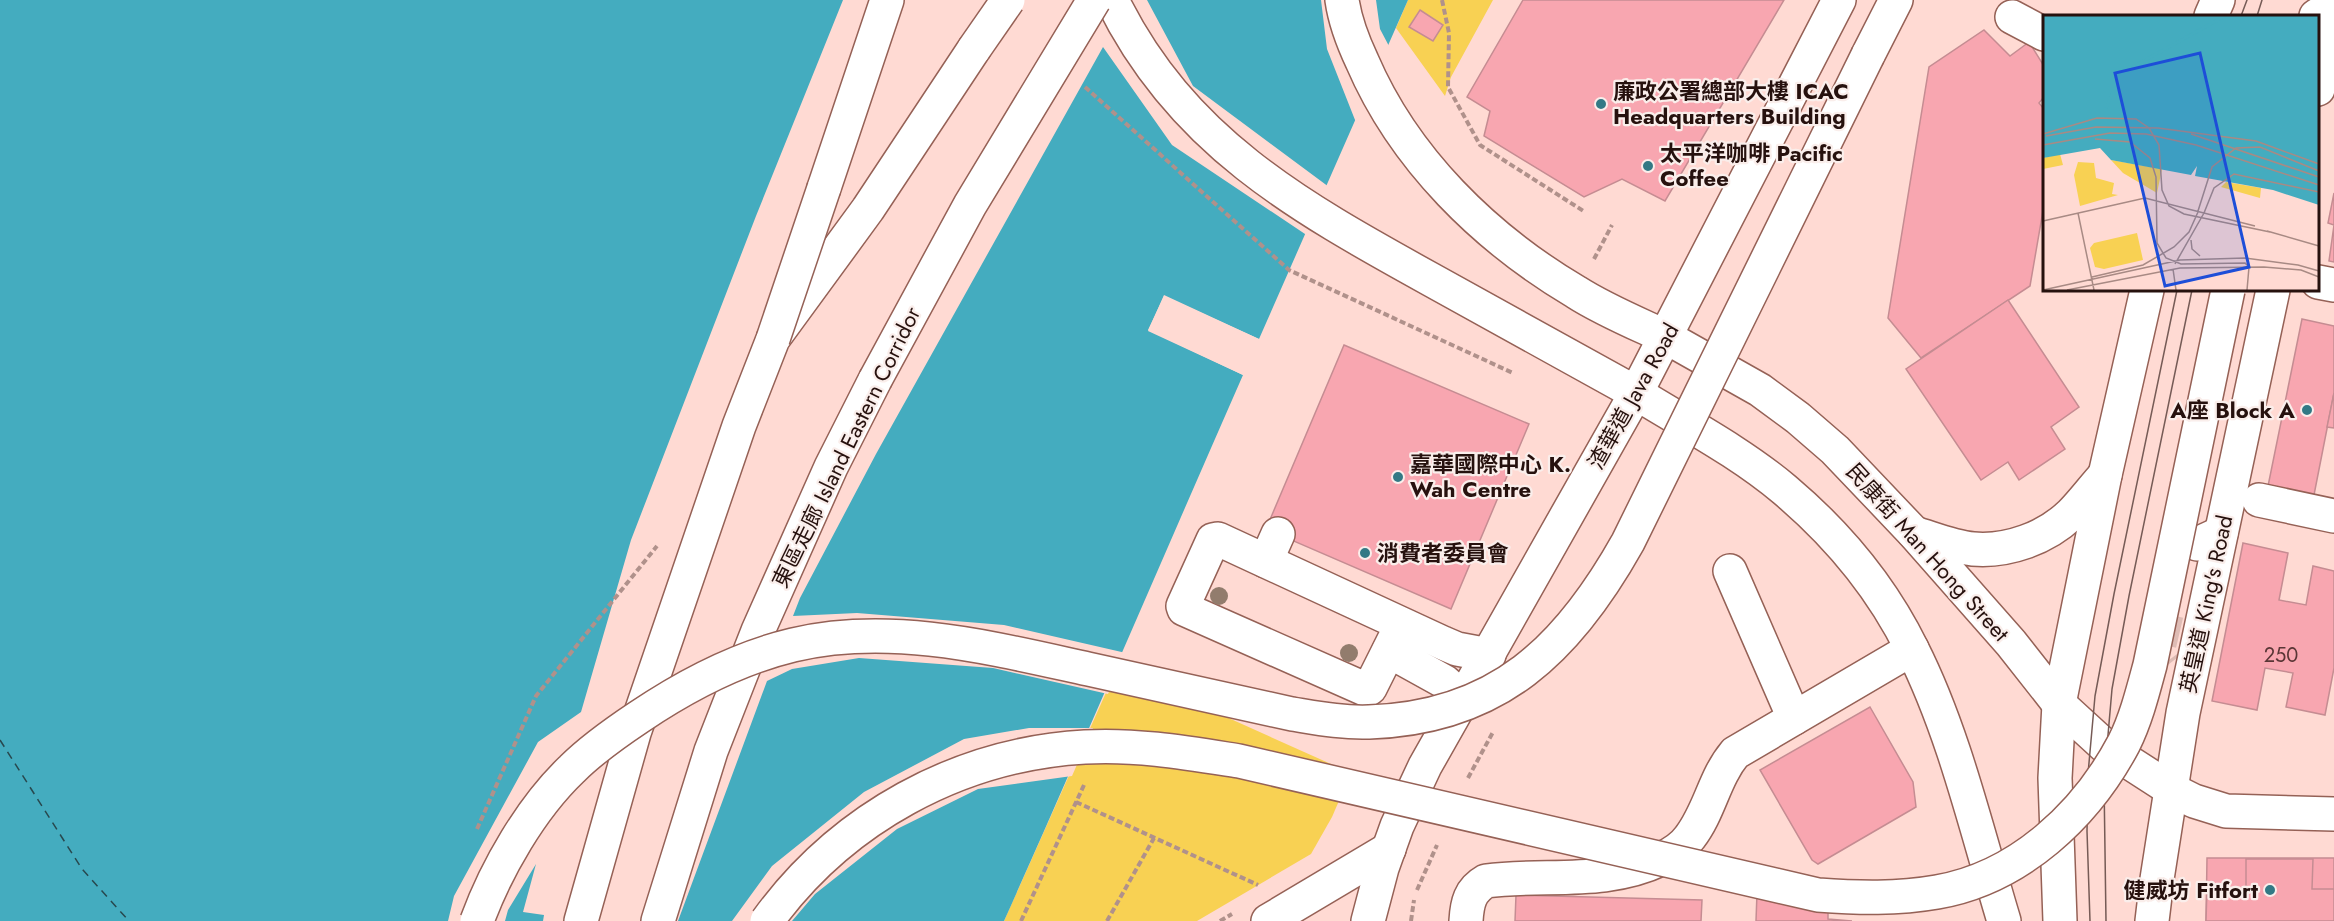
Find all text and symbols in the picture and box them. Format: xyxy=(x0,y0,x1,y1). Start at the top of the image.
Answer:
inset map xyxy=(2043,15,2319,291)
place label: 廉政公署總部大樓 ICAC Headquarters Building xyxy=(1613,75,1849,132)
marker: 廉政公署總部大樓 ICAC Headquarters Building xyxy=(1594,97,1608,111)
place label: 太平洋咖啡 Pacific Coffee xyxy=(1660,137,1843,194)
marker: 太平洋咖啡 Pacific Coffee xyxy=(1641,159,1655,173)
street label: 東區走廊 Island Eastern Corridor xyxy=(764,301,928,593)
street label: 渣華道 Java Road xyxy=(1580,317,1686,475)
place label: A座 Block A xyxy=(2169,394,2296,426)
marker: A座 Block A xyxy=(2300,403,2314,417)
place label: 嘉華國際中心 K. Wah Centre xyxy=(1410,448,1571,505)
street label: 民康街 Man Hong Street xyxy=(1839,456,2017,649)
marker: 嘉華國際中心 K. Wah Centre xyxy=(1391,470,1405,484)
street label: 英皇道 King's Road xyxy=(2172,512,2240,696)
place label: 消費者委員會 xyxy=(1377,537,1509,569)
marker: 消費者委員會 xyxy=(1358,546,1372,560)
house number: 250 xyxy=(2264,641,2298,670)
place label: 健威坊 Fitfort xyxy=(2124,874,2258,906)
marker: 健威坊 Fitfort xyxy=(2263,883,2277,897)

